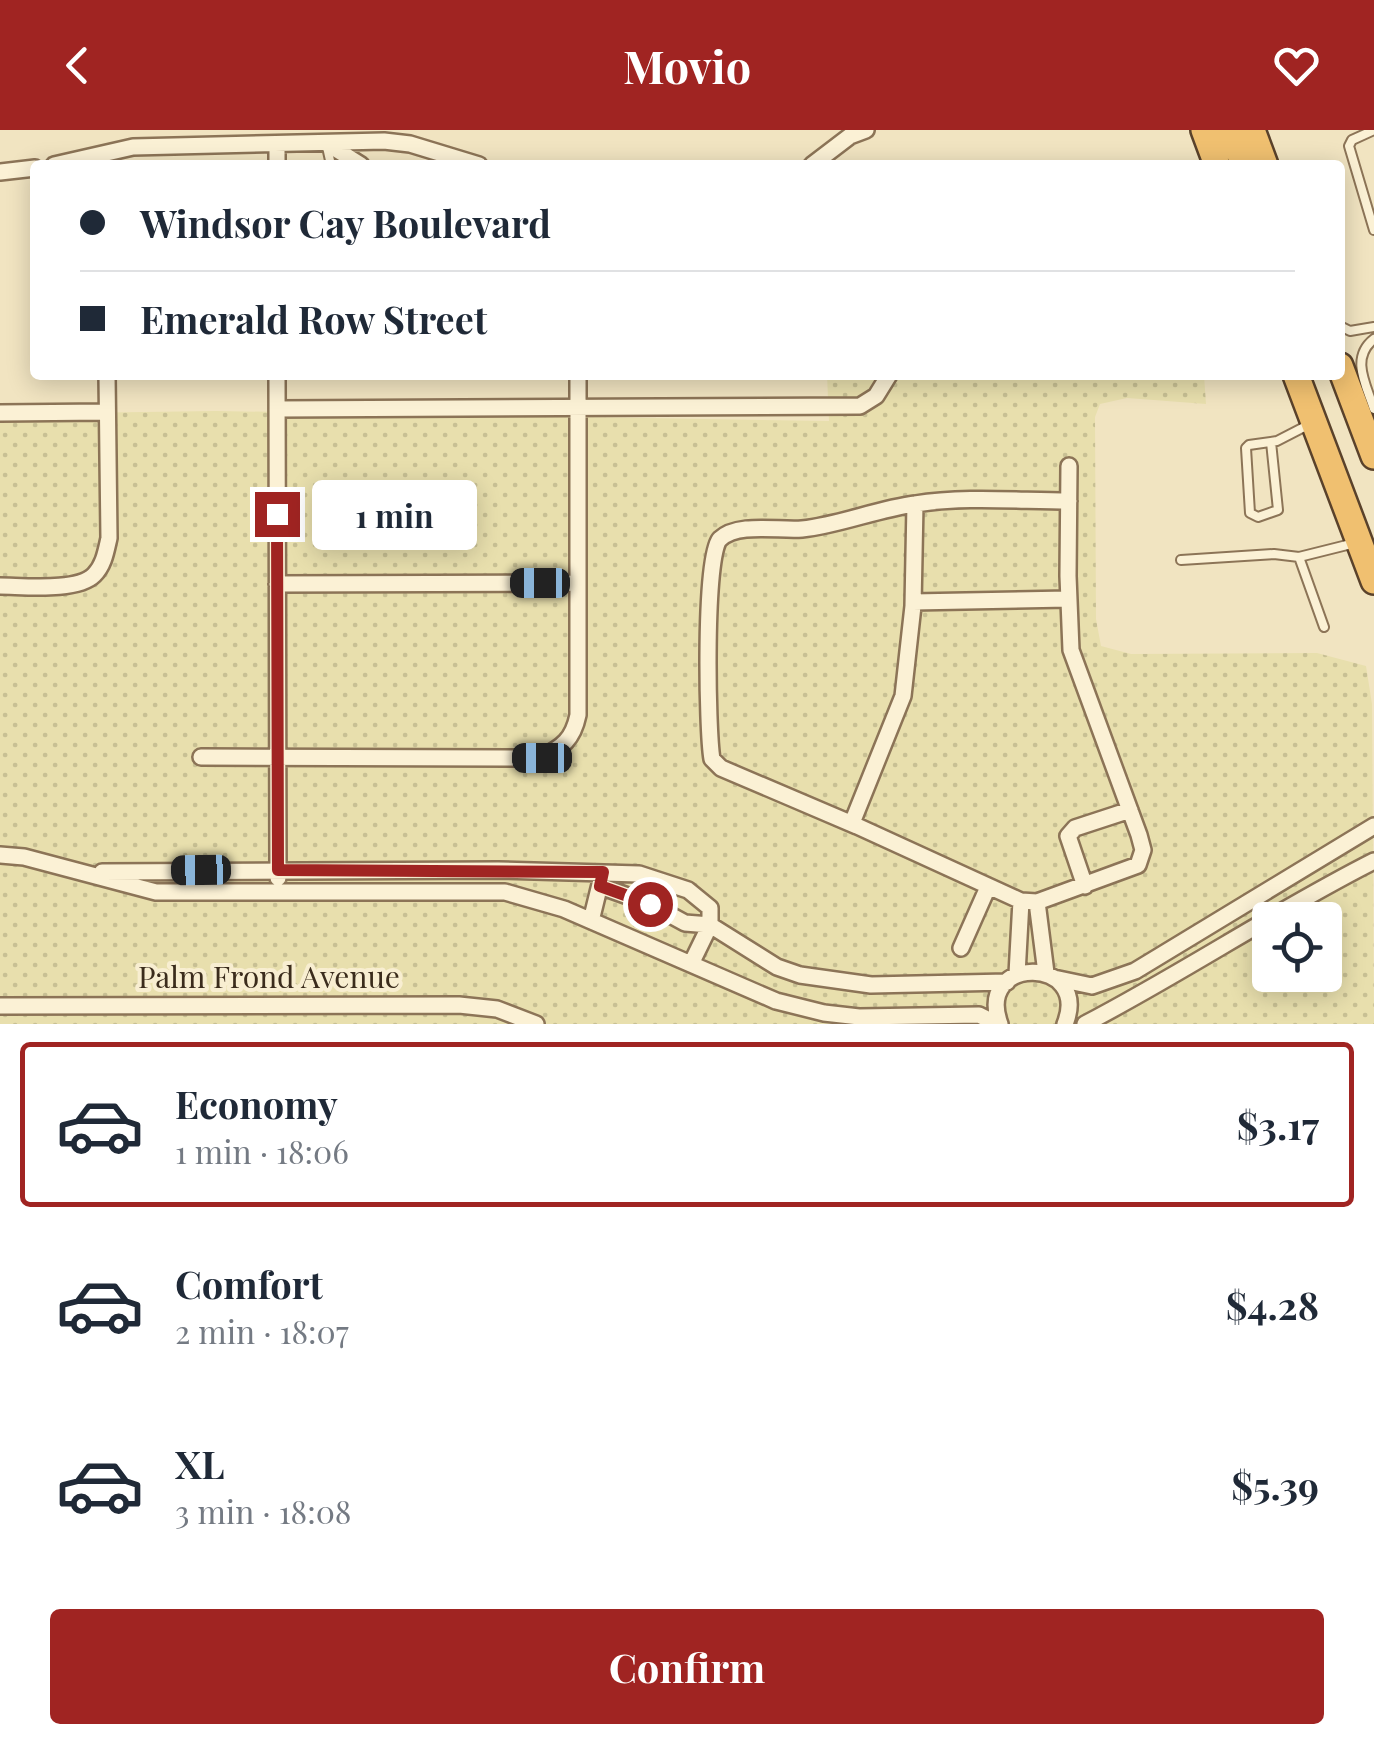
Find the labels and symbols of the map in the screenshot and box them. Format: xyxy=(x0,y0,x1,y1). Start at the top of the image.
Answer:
callout: 1 min xyxy=(312,479,477,549)
route end xyxy=(255,492,300,537)
car xyxy=(510,568,570,598)
car xyxy=(512,743,572,773)
car xyxy=(171,854,231,886)
route start xyxy=(628,882,673,927)
street label: Palm Frond Avenue xyxy=(138,956,400,996)

